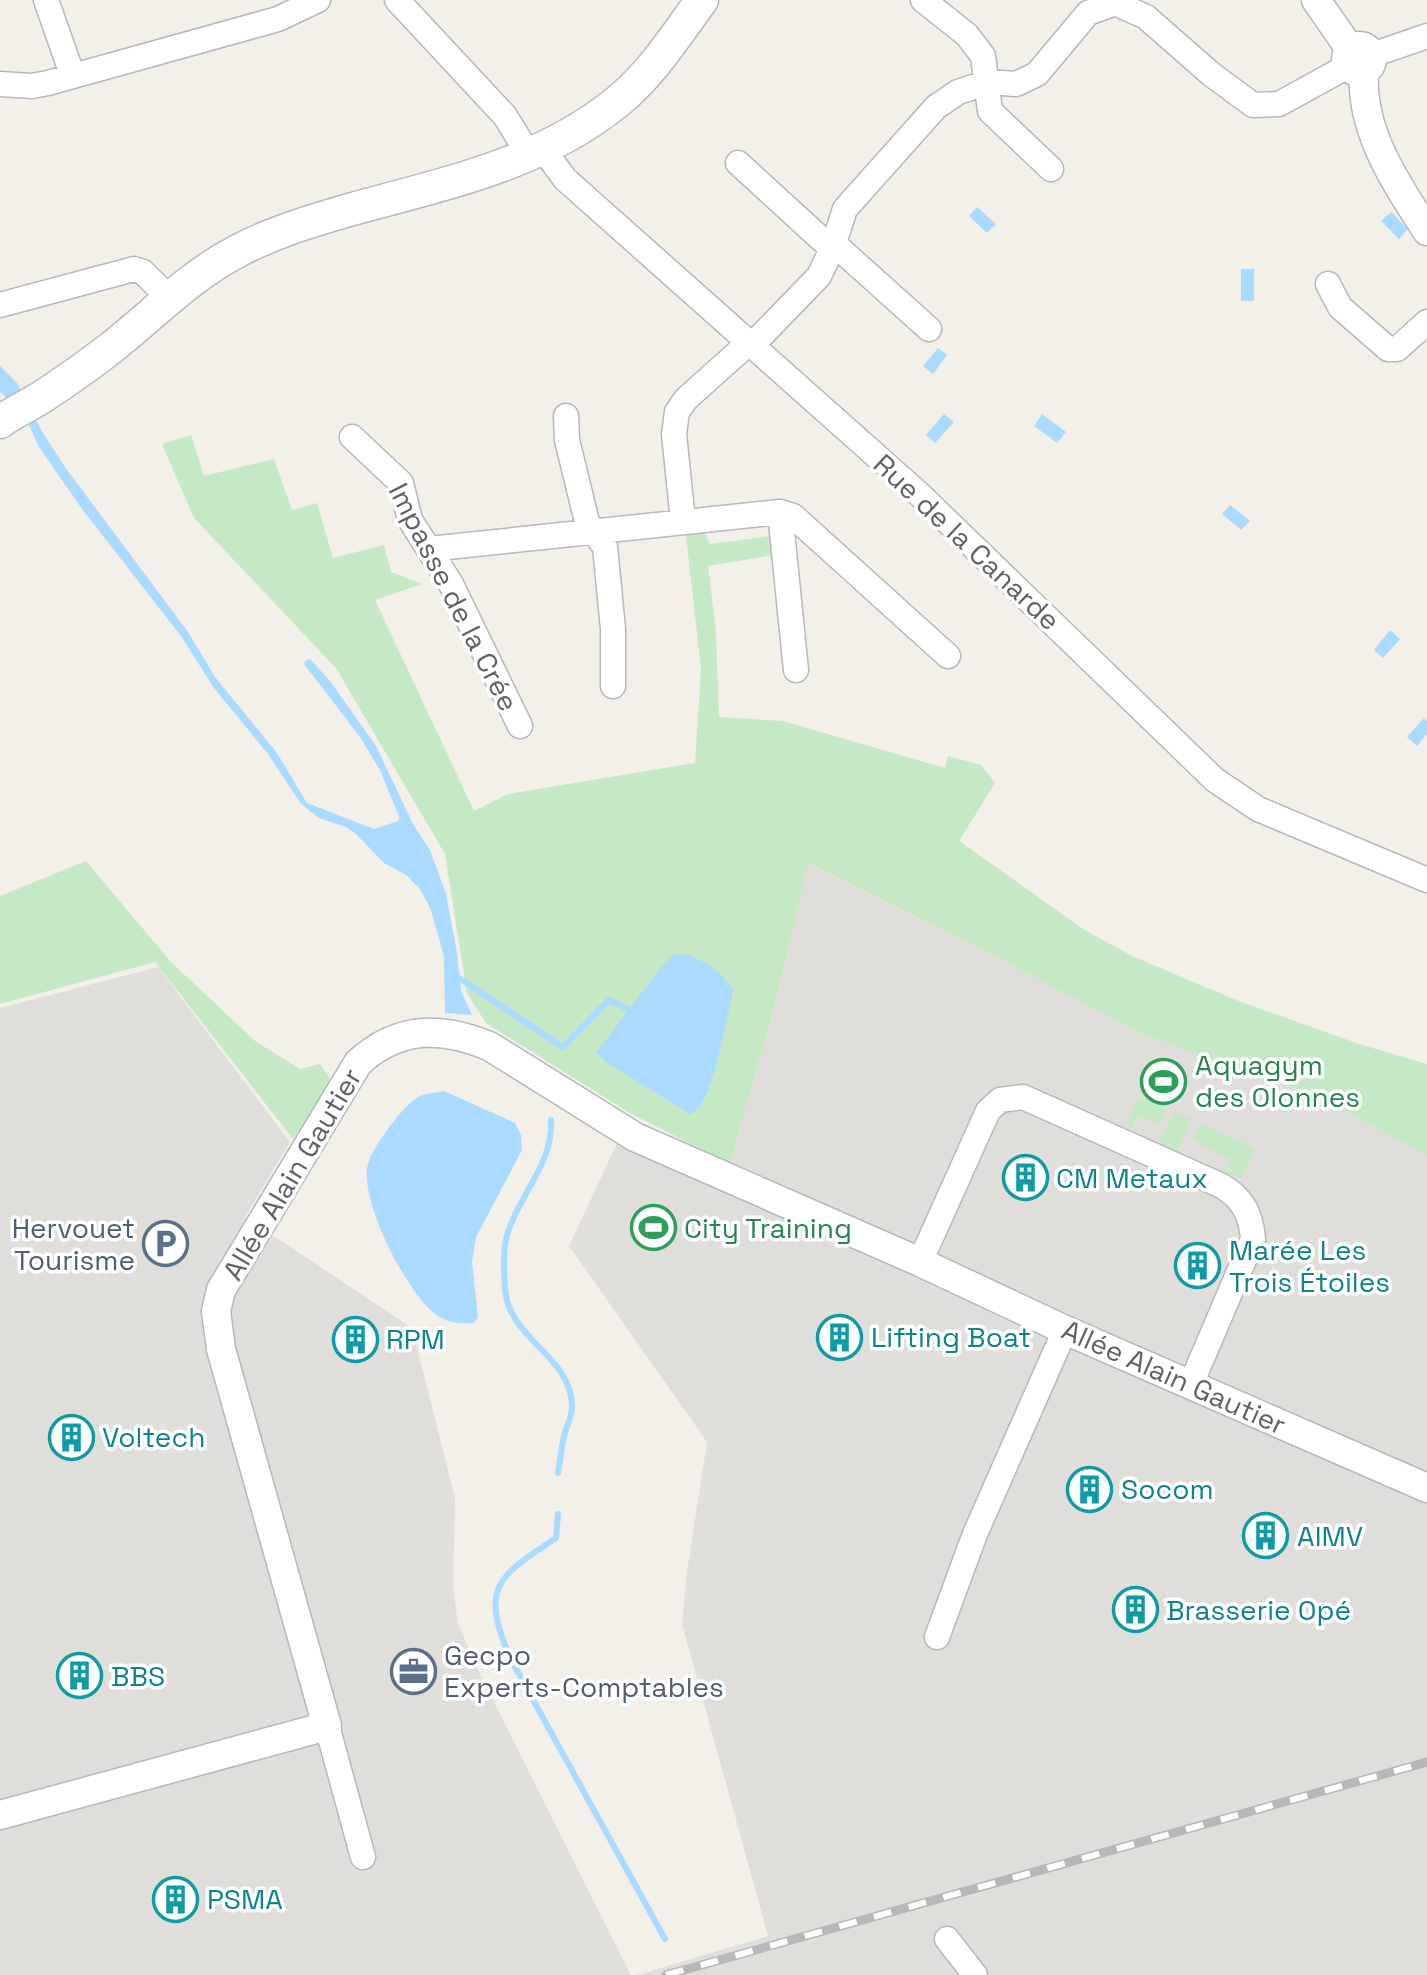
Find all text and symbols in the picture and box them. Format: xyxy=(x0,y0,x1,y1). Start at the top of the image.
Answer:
street label: Rue de la Canarde xyxy=(866,446,1068,638)
street label: Impasse de la Crée xyxy=(381,477,527,717)
place label: Aquagym des Olonnes xyxy=(1195,1047,1360,1115)
sports icon: Aquagym des Olonnes xyxy=(1140,1057,1188,1105)
street label: Allée Alain Gautier xyxy=(214,1061,370,1287)
building icon: CM Metaux xyxy=(1001,1154,1049,1202)
place label: CM Metaux xyxy=(1056,1160,1208,1196)
sports icon: City Training xyxy=(629,1204,677,1252)
place label: Hervouet Tourisme xyxy=(12,1210,135,1278)
place label: City Training xyxy=(684,1210,852,1246)
parking icon: Hervouet Tourisme xyxy=(142,1220,190,1268)
place label: Marée Les Trois Étoiles xyxy=(1229,1232,1390,1300)
building icon: Marée Les Trois Étoiles xyxy=(1174,1242,1222,1290)
street label: Allée Alain Gautier xyxy=(1056,1311,1292,1443)
building icon: Lifting Boat xyxy=(816,1313,864,1361)
building icon: RPM xyxy=(331,1315,379,1363)
place label: Lifting Boat xyxy=(871,1319,1031,1355)
place label: RPM xyxy=(386,1321,445,1357)
building icon: Voltech xyxy=(47,1413,95,1461)
place label: Voltech xyxy=(102,1419,205,1455)
building icon: Socom xyxy=(1066,1465,1114,1513)
place label: Socom xyxy=(1121,1471,1214,1507)
building icon: AIMV xyxy=(1242,1512,1290,1560)
place label: AIMV xyxy=(1297,1518,1363,1554)
building icon: Brasserie Opé xyxy=(1111,1586,1159,1634)
place label: Brasserie Opé xyxy=(1166,1592,1351,1628)
place label: Gecpo Experts-Comptables xyxy=(444,1637,724,1705)
office icon: Gecpo Experts-Comptables xyxy=(389,1647,437,1695)
building icon: BBS xyxy=(56,1652,104,1700)
place label: BBS xyxy=(111,1658,165,1694)
building icon: PSMA xyxy=(152,1875,200,1923)
place label: PSMA xyxy=(207,1881,283,1917)

